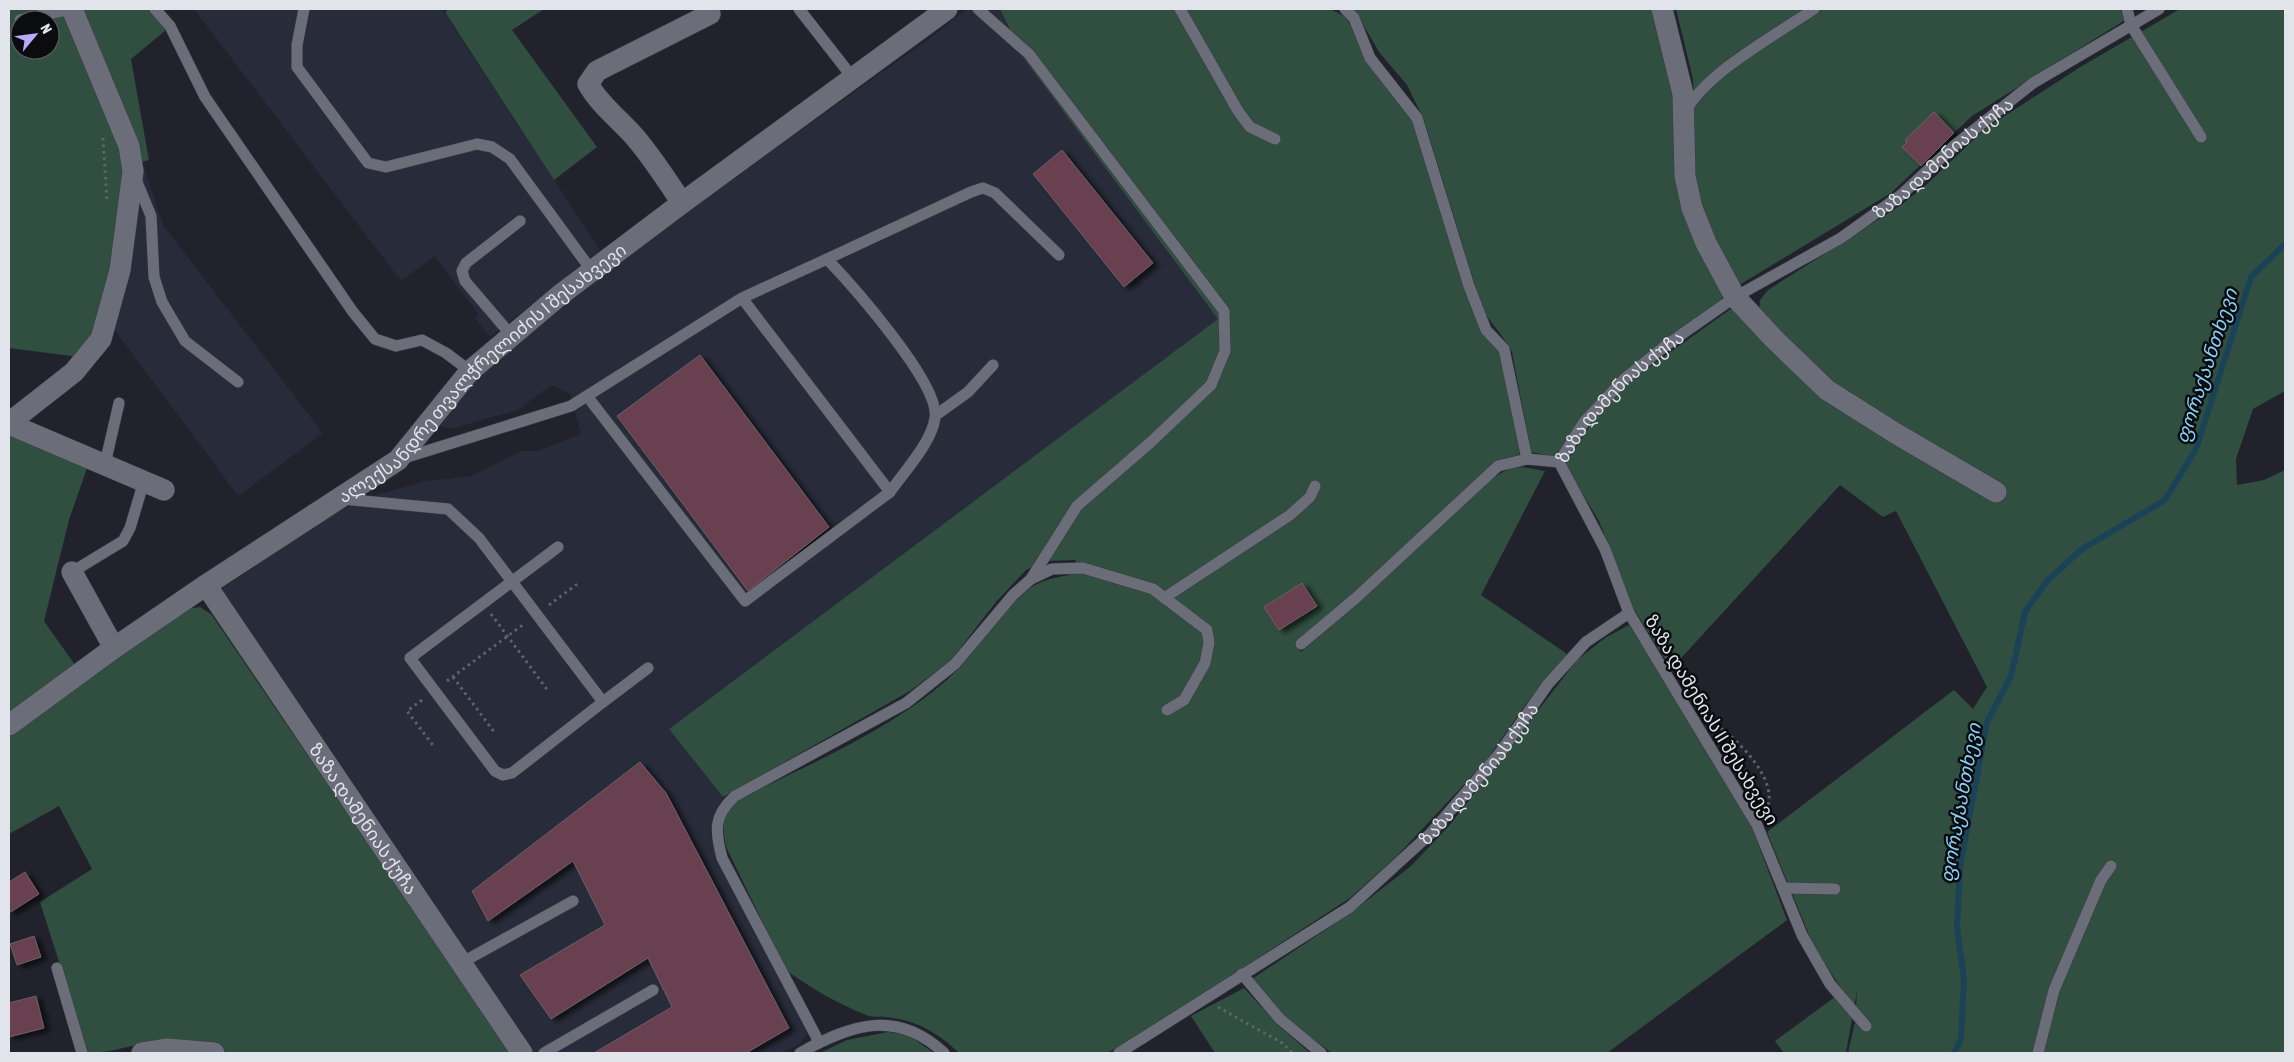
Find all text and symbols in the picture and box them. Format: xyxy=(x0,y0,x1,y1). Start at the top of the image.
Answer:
north arrow xyxy=(10,10,60,60)
text: N xyxy=(37,21,55,36)
street label: ზაზა დამენიას ქუჩა xyxy=(1868,93,2017,223)
street label: ალექსანდრე თვალჭრელიძის I შესახვევი xyxy=(334,239,630,507)
water label: ფორაქაანთხევი xyxy=(2171,285,2243,446)
street label: ზაზა დამენიას ქუჩა xyxy=(1551,326,1688,466)
street label: ზაზა დამენიას II შესახვევი xyxy=(1640,611,1783,829)
street label: ზაზა დამენიას ქუჩა xyxy=(1415,698,1542,849)
water label: ფორაქაანთხევი xyxy=(1935,721,1986,885)
street label: ზაზა დამენიას ქუჩა xyxy=(305,739,422,898)

